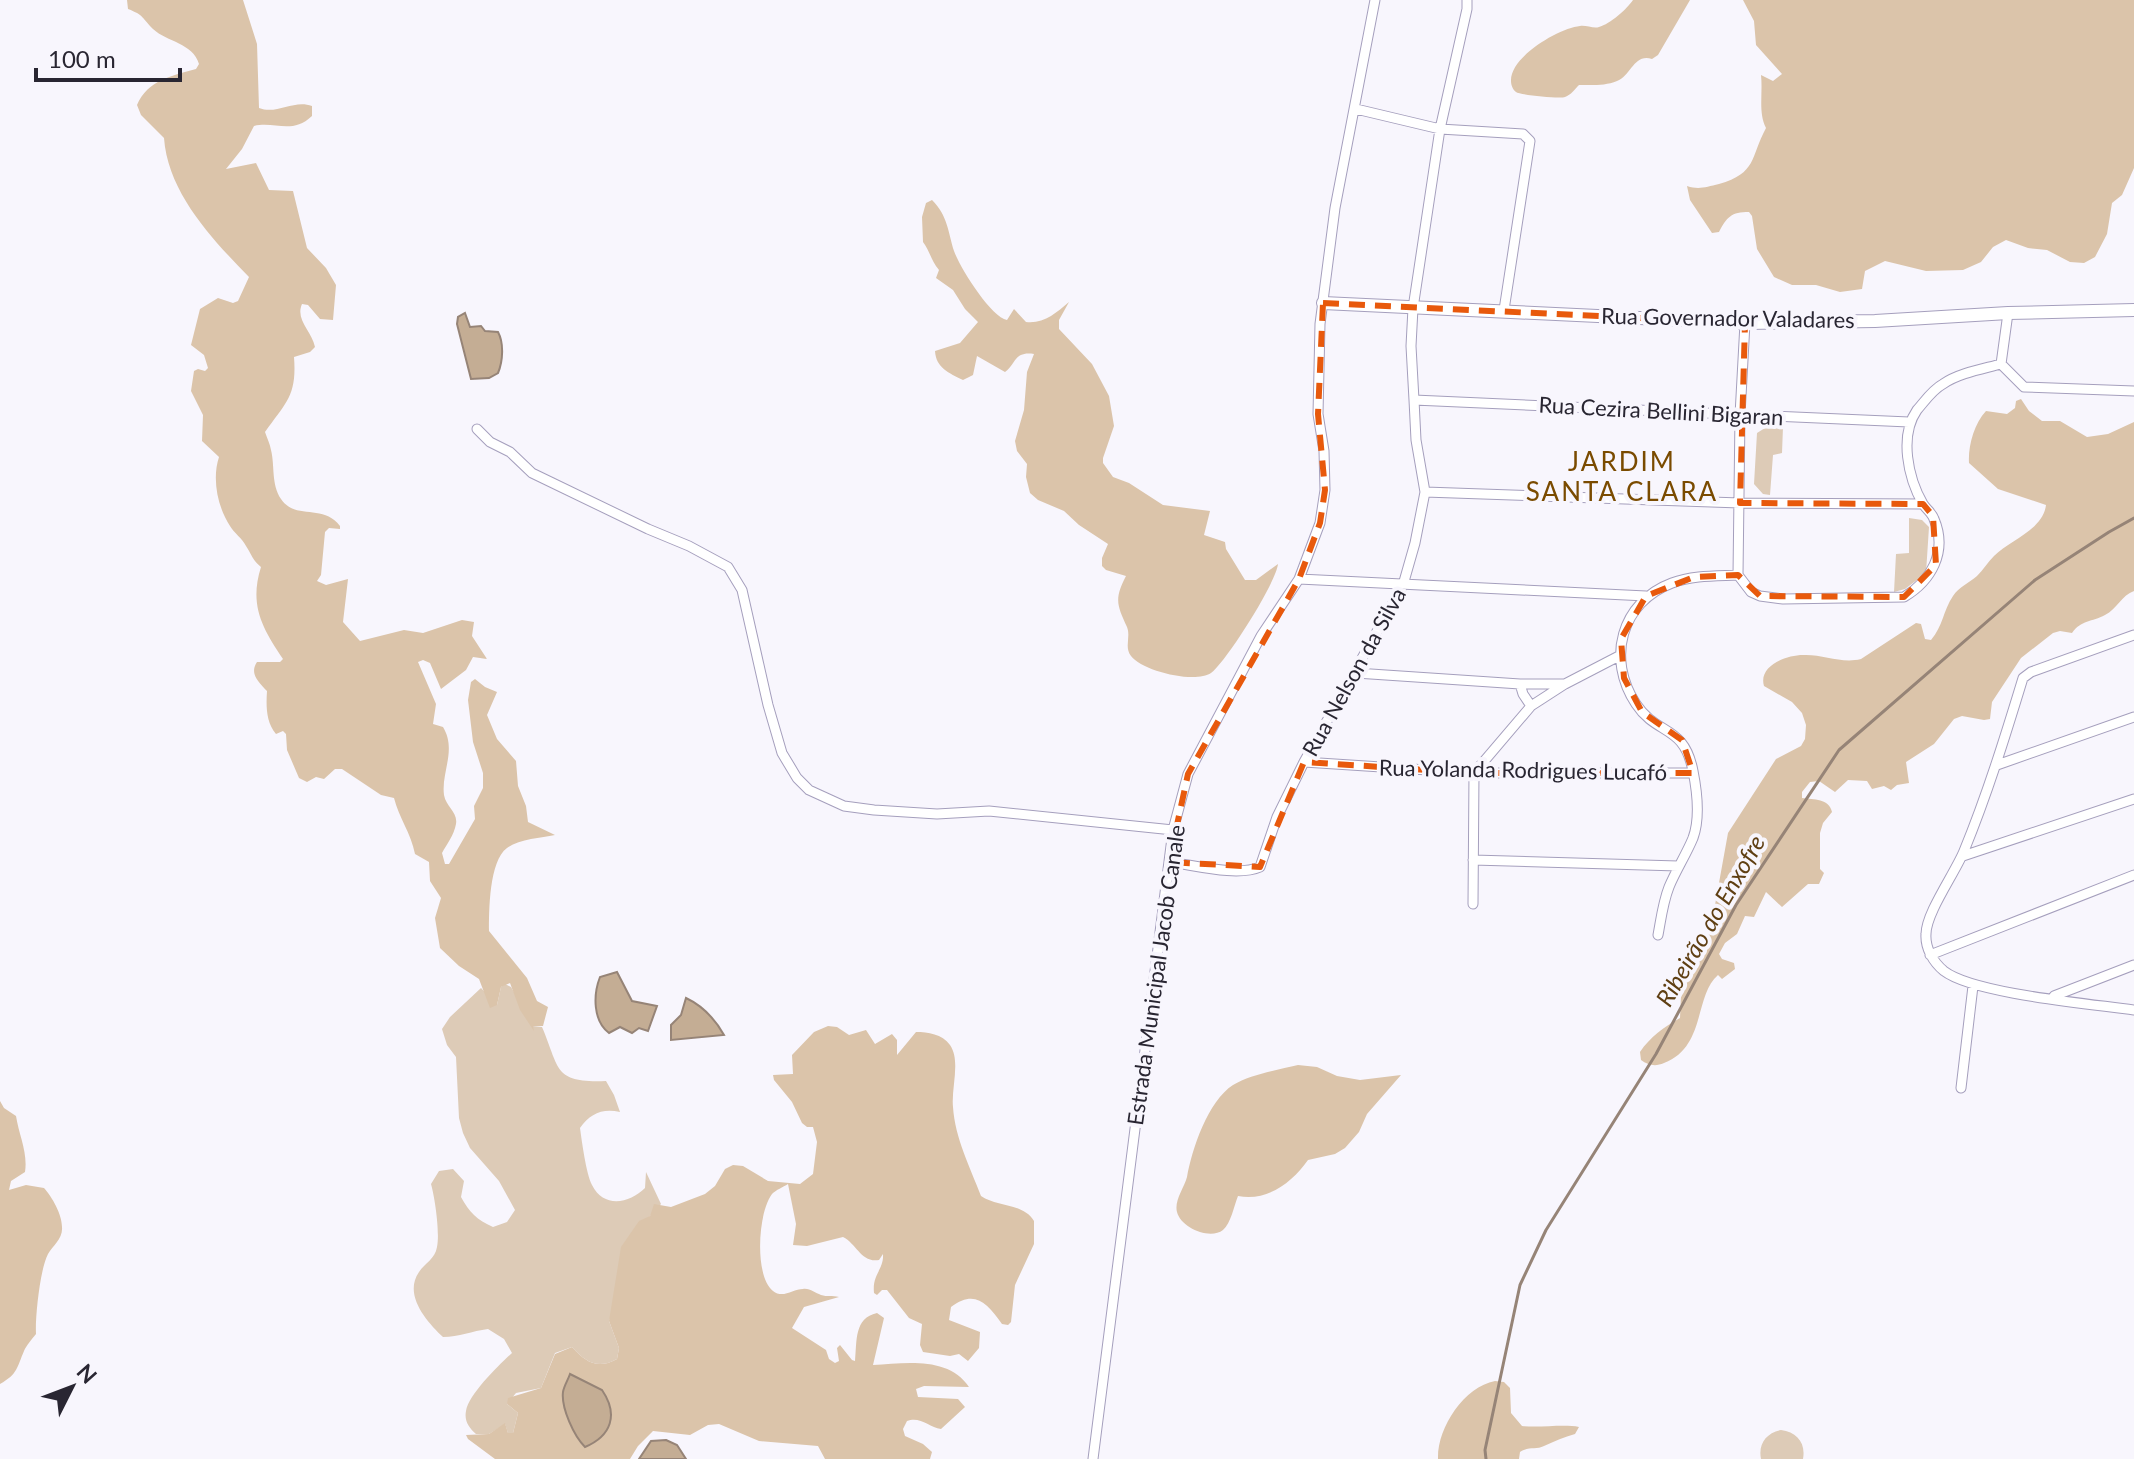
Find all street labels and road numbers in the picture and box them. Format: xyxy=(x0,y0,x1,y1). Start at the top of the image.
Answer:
street label: Rua Governador Valadares xyxy=(1601,302,1855,333)
street label: Rua Cezira Bellini Bigaran xyxy=(1538,391,1784,430)
street label: Rua Nelson da Silva xyxy=(1296,583,1411,761)
street label: Rua Yolanda Rodrigues Lucafó xyxy=(1379,753,1667,786)
street label: Estrada Municipal Jacob Canale xyxy=(1121,823,1190,1127)

